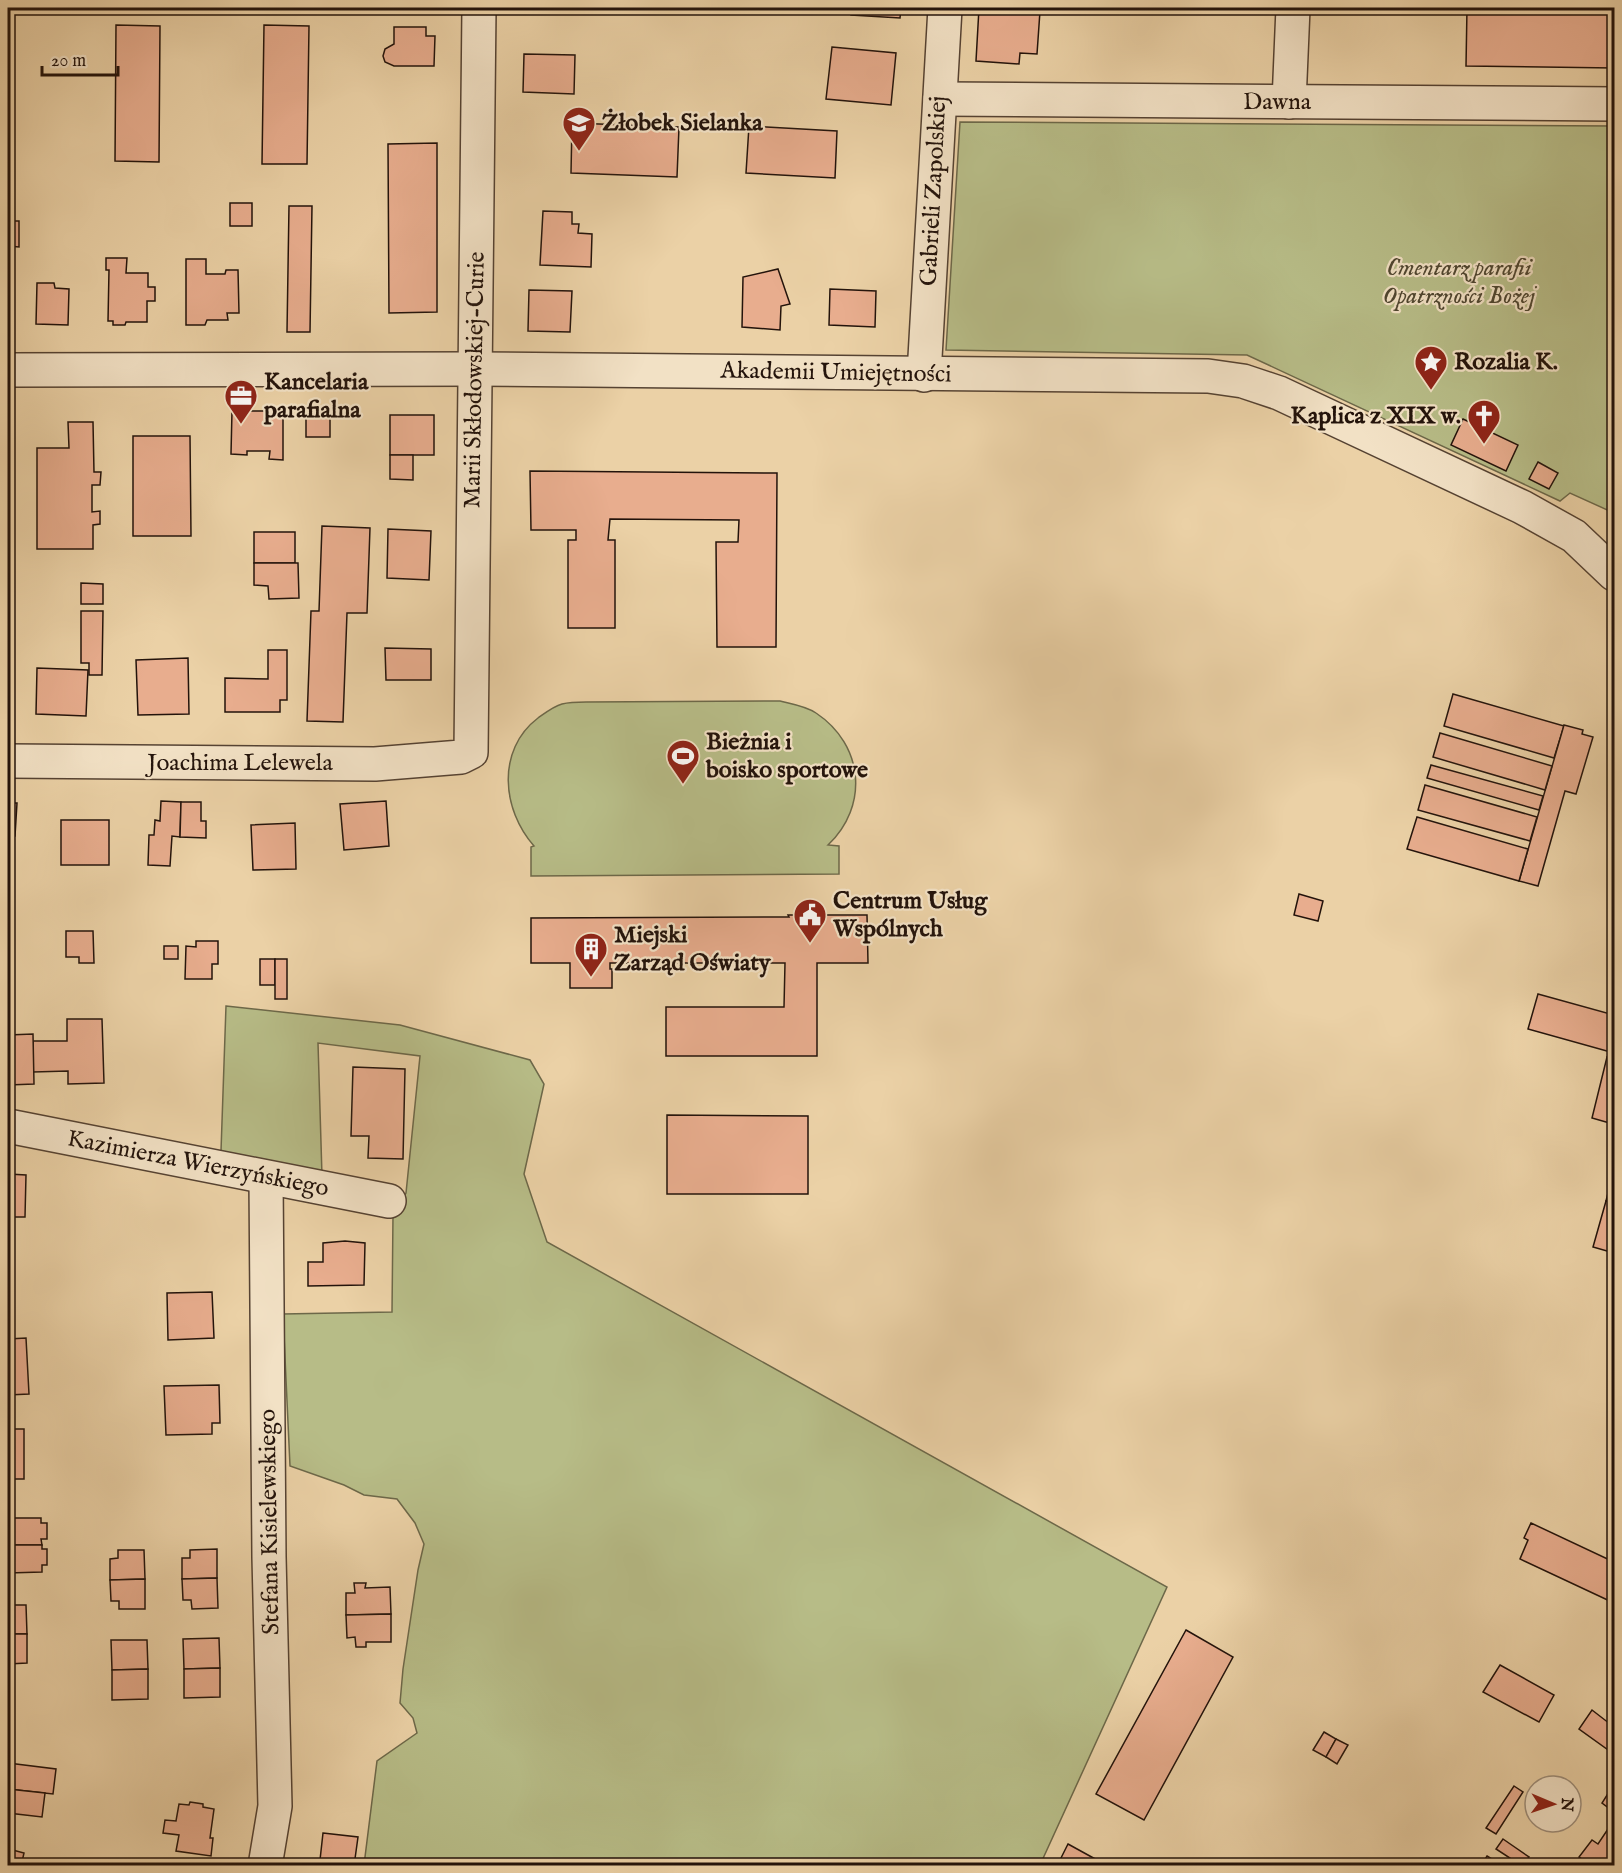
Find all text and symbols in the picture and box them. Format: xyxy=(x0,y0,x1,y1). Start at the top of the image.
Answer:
scale bar xyxy=(42,39,118,77)
text: 20 m xyxy=(51,50,86,73)
street label: Dawna xyxy=(1243,87,1312,118)
street label: Gabrieli Zapolskiej xyxy=(914,95,954,287)
school or university icon: Żłobek Sielanka xyxy=(561,105,597,152)
place label: Żłobek Sielanka xyxy=(602,108,763,139)
street label: Marii Skłodowskiej-Curie xyxy=(457,251,493,509)
park label: Cmentarz parafii Opatrzności Bożej xyxy=(1383,253,1538,312)
place icon: Rozalia K. xyxy=(1413,344,1449,391)
place label: Rozalia K. xyxy=(1454,347,1558,378)
street label: Akademii Umiejętności xyxy=(719,355,952,391)
place label: Kancelaria parafialna xyxy=(263,367,369,426)
office icon: Kancelaria parafialna xyxy=(223,378,259,425)
church icon: Kaplica z XIX w. xyxy=(1466,398,1502,445)
place label: Kaplica z XIX w. xyxy=(1291,401,1461,432)
place label: Bieżnia i boisko sportowe xyxy=(705,727,868,786)
sports icon: Bieżnia i boisko sportowe xyxy=(665,738,701,785)
street label: Joachima Lelewela xyxy=(144,748,333,779)
place label: Centrum Usług Wspólnych xyxy=(832,886,988,945)
public building icon: Centrum Usług Wspólnych xyxy=(792,897,828,944)
place label: Miejski Zarząd Oświaty xyxy=(614,920,772,979)
building icon: Miejski Zarząd Oświaty xyxy=(573,931,609,978)
street label: Kazimierza Wierzyńskiego xyxy=(65,1123,332,1205)
street label: Stefana Kisielewskiego xyxy=(253,1409,287,1635)
north arrow xyxy=(1523,1774,1583,1834)
text: N xyxy=(1556,1796,1576,1812)

